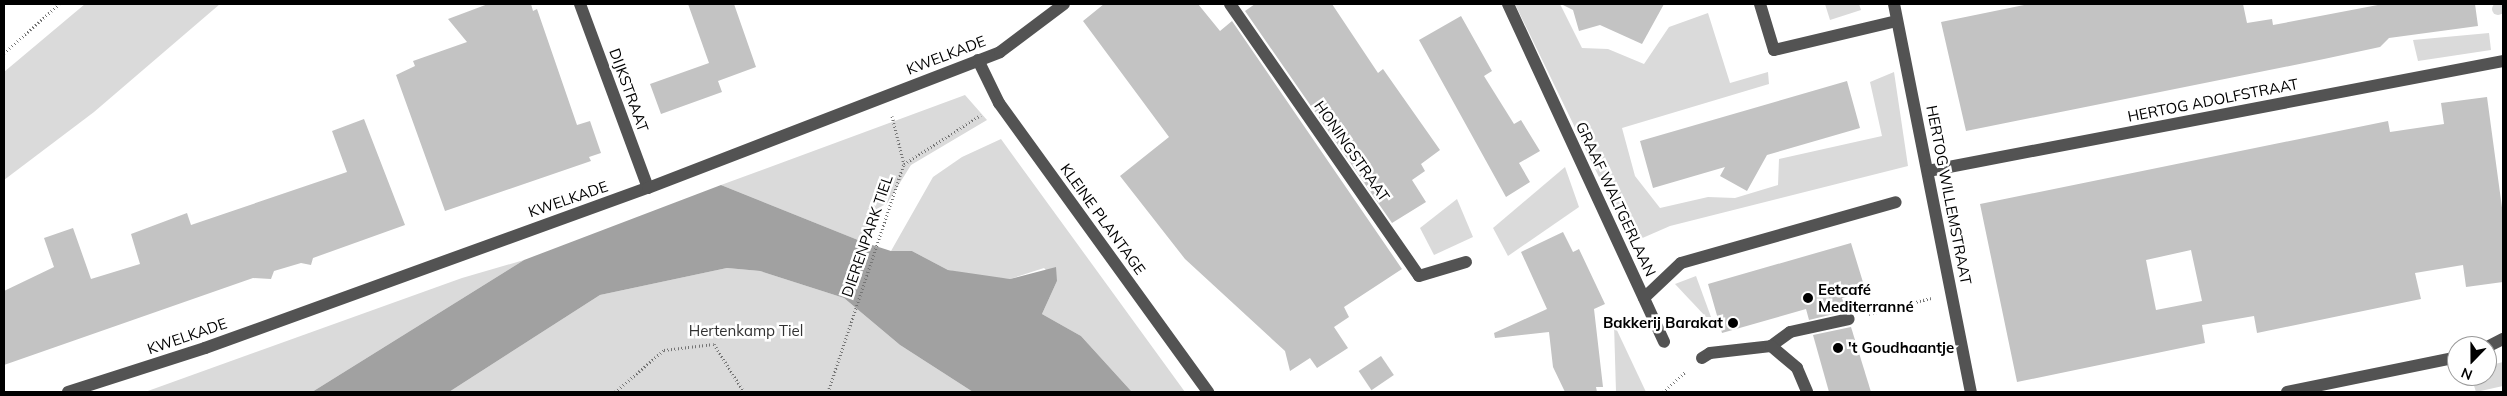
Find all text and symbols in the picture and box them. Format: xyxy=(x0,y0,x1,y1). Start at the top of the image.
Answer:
street label: KWELKADE xyxy=(904,32,988,78)
street label: DIJKSTRAAT xyxy=(606,46,652,134)
street label: HERTOG ADOLFSTRAAT xyxy=(2126,75,2300,125)
street label: HONINGSTRAAT xyxy=(1311,97,1393,205)
street label: HERTOG WILLEMSTRAAT xyxy=(1923,104,1975,286)
street label: GRAAF WALTGERLAAN xyxy=(1572,119,1660,279)
street label: KLEINE PLANTAGE xyxy=(1057,160,1149,278)
street label: DIERENPARK TIEL xyxy=(838,173,896,299)
street label: KWELKADE xyxy=(526,177,610,221)
place label: Eetcafé Mediterranné xyxy=(1818,280,1914,315)
marker: Eetcafé Mediterranné xyxy=(1802,292,1814,304)
street label: KWELKADE xyxy=(145,314,229,358)
place label: Bakkerij Barakat xyxy=(1603,314,1723,332)
marker: Bakkerij Barakat xyxy=(1727,317,1739,329)
park label: Hertenkamp Tiel xyxy=(689,322,803,340)
north arrow xyxy=(2447,336,2497,386)
place label: 't Goudhaantje xyxy=(1848,339,1954,357)
marker: 't Goudhaantje xyxy=(1832,342,1844,354)
text: N xyxy=(2458,364,2475,384)

